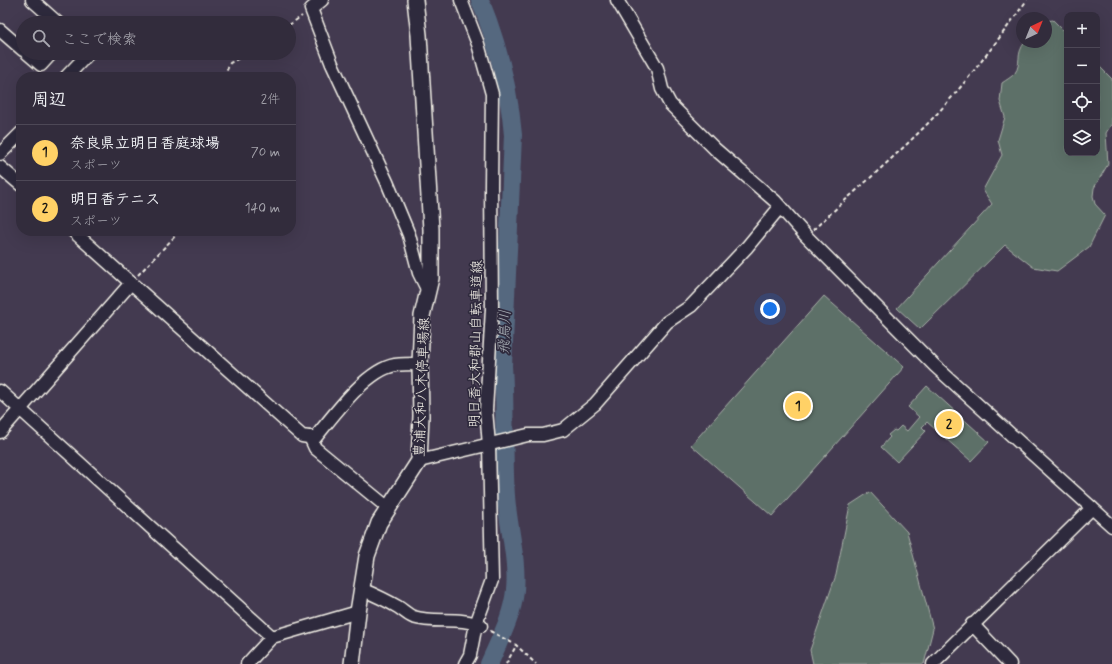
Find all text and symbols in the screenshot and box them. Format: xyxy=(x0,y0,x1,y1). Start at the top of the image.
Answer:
north arrow xyxy=(1016,12,1052,48)
map controls xyxy=(1064,12,1100,156)
button: + xyxy=(1064,12,1100,48)
search box xyxy=(16,16,296,60)
icon: search xyxy=(30,27,52,49)
text: ここで検索 xyxy=(62,30,137,50)
button: − xyxy=(1064,48,1100,84)
button: locate xyxy=(1064,84,1100,120)
text: 周辺 xyxy=(32,89,66,111)
text: 2件 xyxy=(261,91,280,108)
button: layers xyxy=(1064,120,1100,156)
text: 奈良県立明日香庭球場 xyxy=(70,134,220,154)
text: 1 xyxy=(42,144,48,161)
text: 70 m xyxy=(251,144,280,161)
text: スポーツ xyxy=(70,157,122,174)
text: 明日香テニス xyxy=(70,190,160,210)
text: 2 xyxy=(42,200,48,217)
text: 140 m xyxy=(245,200,280,217)
text: スポーツ xyxy=(70,213,122,230)
street label: 明日香大和郡山自転車道線 xyxy=(466,260,486,428)
your location xyxy=(760,299,780,319)
water label: 飛鳥川 xyxy=(494,309,516,355)
street label: 豊浦大和八木停車場線 xyxy=(411,317,433,457)
pin: 1 xyxy=(785,391,811,421)
pin: 2 xyxy=(936,409,962,439)

